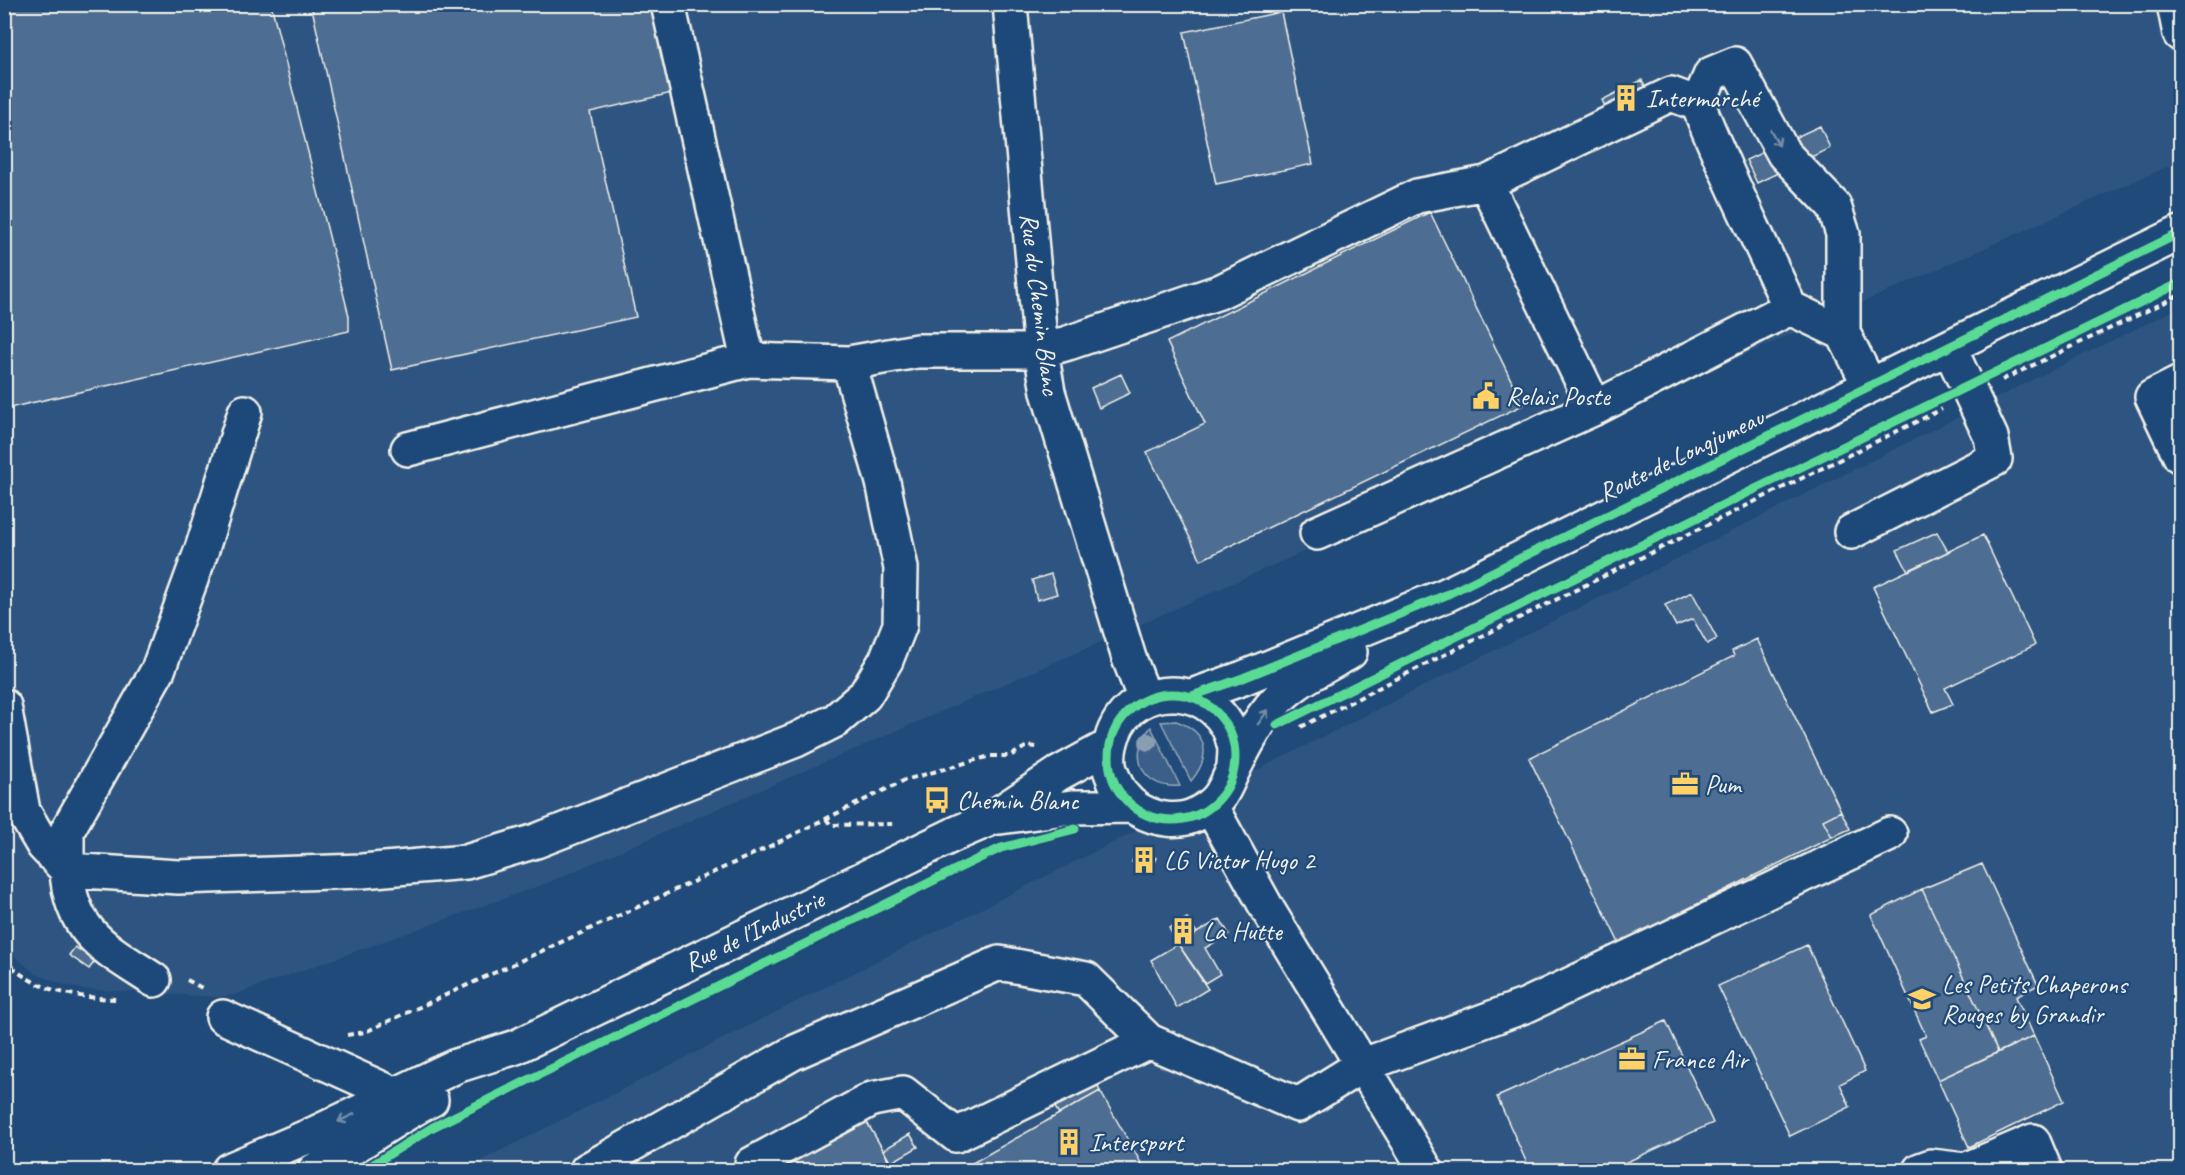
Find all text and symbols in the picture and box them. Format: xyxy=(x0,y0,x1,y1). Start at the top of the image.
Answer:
place label: Intermarché xyxy=(1646,82,1762,115)
building icon: Intermarché xyxy=(1611,83,1641,113)
one-way arrow xyxy=(1769,129,1781,146)
street label: Rue du Chemin Blanc xyxy=(1012,211,1068,399)
place label: Relais Poste xyxy=(1506,380,1611,413)
public building icon: Relais Poste xyxy=(1471,381,1501,411)
street label: Route de Longjumeau xyxy=(1593,400,1770,509)
one-way arrow xyxy=(1257,709,1269,725)
place label: Pum xyxy=(1705,768,1743,801)
office icon: Pum xyxy=(1670,769,1700,799)
place label: Chemin Blanc xyxy=(957,784,1080,817)
bus stop icon: Chemin Blanc xyxy=(922,785,952,815)
place label: LG Victor Hugo 2 xyxy=(1164,844,1317,877)
building icon: LG Victor Hugo 2 xyxy=(1129,845,1159,875)
street label: Rue de l'Industrie xyxy=(679,882,831,979)
place label: La Hutte xyxy=(1203,915,1283,948)
building icon: La Hutte xyxy=(1168,916,1198,946)
place label: Les Petits Chaperons Rouges by Grandir xyxy=(1942,968,2129,1031)
school or university icon: Les Petits Chaperons Rouges by Grandir xyxy=(1907,984,1937,1014)
place label: France Air xyxy=(1652,1043,1750,1076)
office icon: France Air xyxy=(1617,1044,1647,1074)
one-way arrow xyxy=(338,1113,356,1125)
place label: Intersport xyxy=(1089,1126,1185,1159)
building icon: Intersport xyxy=(1054,1127,1084,1157)

